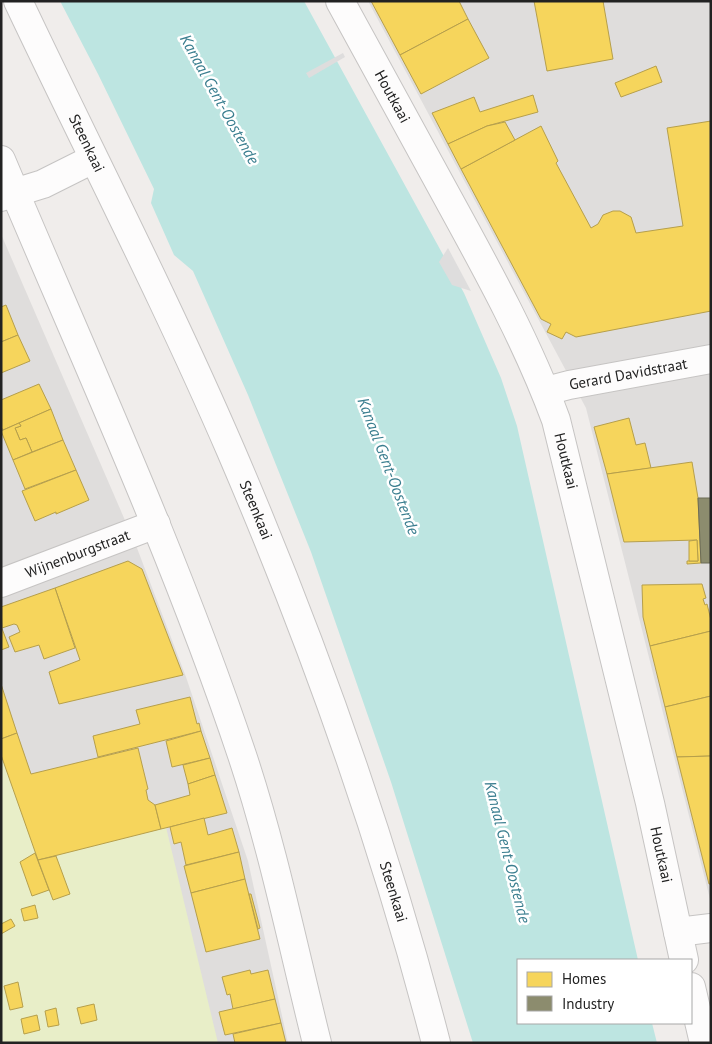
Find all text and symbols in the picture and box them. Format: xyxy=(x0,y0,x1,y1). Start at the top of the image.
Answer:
water label: Kanaal Gent-Oostende xyxy=(176,30,264,168)
street label: Houtkaai xyxy=(371,67,415,126)
street label: Steenkaai xyxy=(65,111,109,175)
street label: Gerard Davidstraat xyxy=(568,354,689,394)
water label: Kanaal Gent-Oostende xyxy=(354,394,425,538)
street label: Houtkaai xyxy=(550,431,583,491)
street label: Steenkaai xyxy=(236,477,277,542)
street label: Wijnenburgstraat xyxy=(22,525,132,582)
water label: Kanaal Gent-Oostende xyxy=(481,779,535,926)
street label: Houtkaai xyxy=(646,824,677,885)
street label: Steenkaai xyxy=(376,859,412,924)
legend xyxy=(517,959,692,1024)
text: Homes xyxy=(562,969,606,988)
text: Industry xyxy=(562,994,614,1013)

